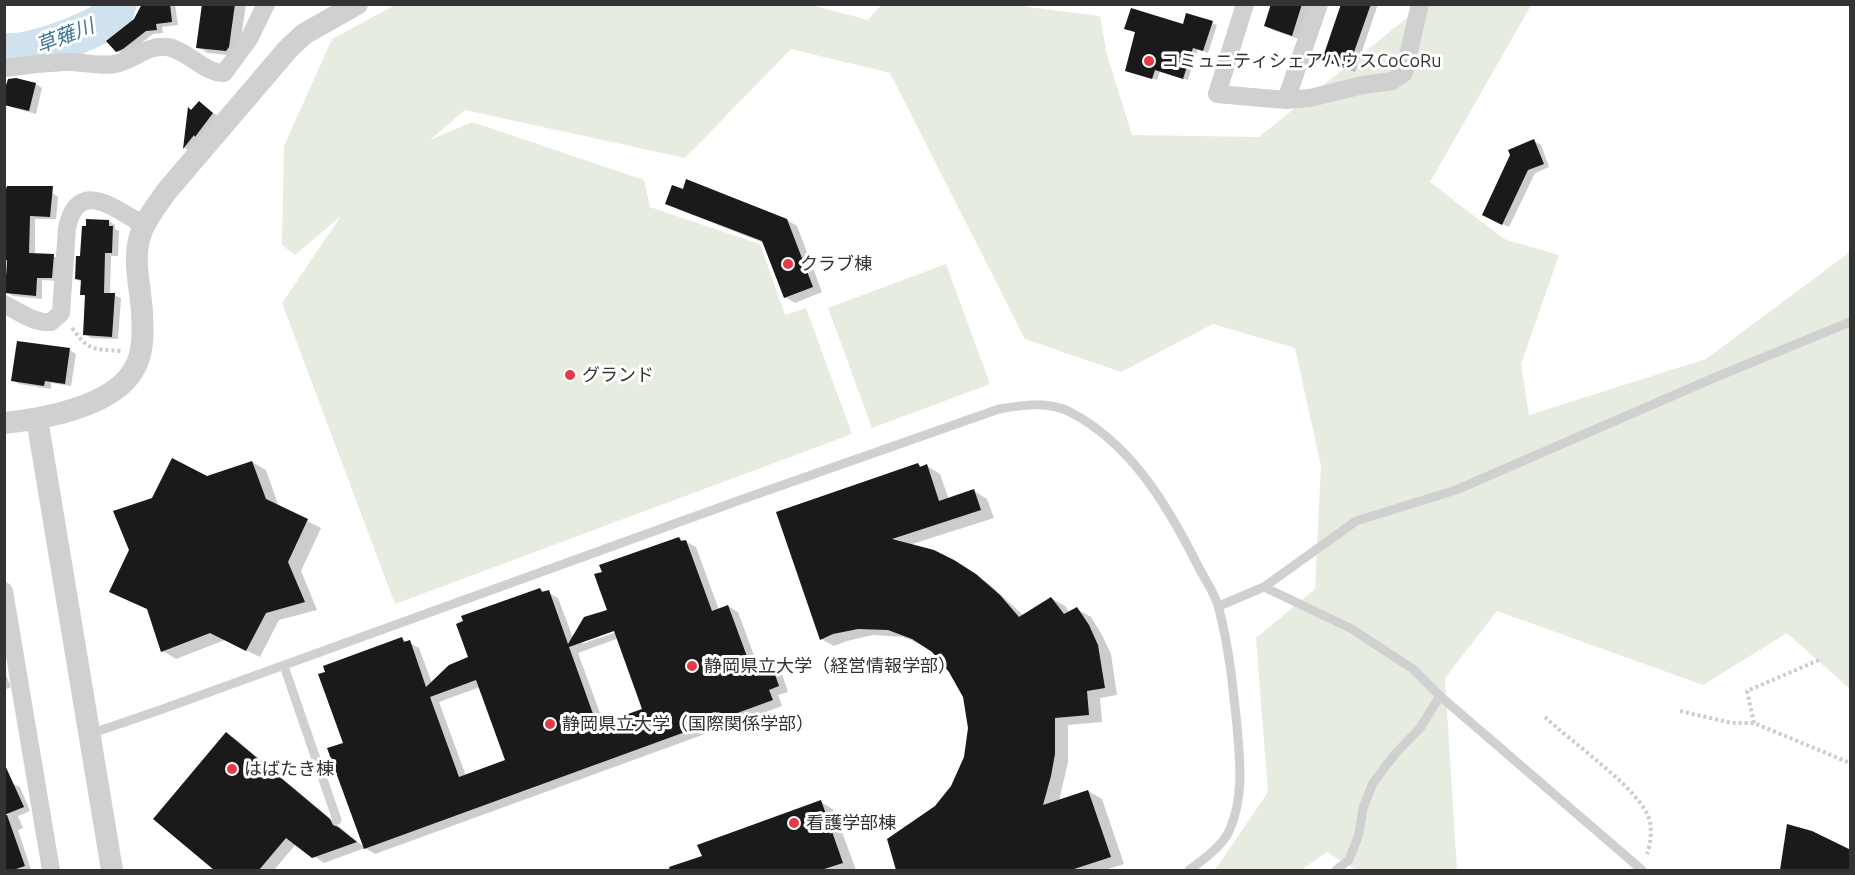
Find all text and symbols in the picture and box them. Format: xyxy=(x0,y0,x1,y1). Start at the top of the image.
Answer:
water label: 草薙川 xyxy=(33,14,97,58)
place label: コミュニティシェアハウスCoCoRu xyxy=(1161,50,1442,72)
marker: コミュニティシェアハウスCoCoRu xyxy=(1142,54,1156,68)
place label: クラブ棟 xyxy=(800,253,872,275)
marker: クラブ棟 xyxy=(781,257,795,271)
place label: グランド xyxy=(582,364,654,386)
marker: グランド xyxy=(563,368,577,382)
place label: 静岡県立大学（経営情報学部） xyxy=(704,655,956,677)
marker: 静岡県立大学（経営情報学部） xyxy=(685,659,699,673)
place label: 静岡県立大学（国際関係学部） xyxy=(562,713,814,735)
marker: 静岡県立大学（国際関係学部） xyxy=(543,717,557,731)
place label: はばたき棟 xyxy=(244,758,334,780)
marker: はばたき棟 xyxy=(225,762,239,776)
place label: 看護学部棟 xyxy=(806,812,896,834)
marker: 看護学部棟 xyxy=(787,816,801,830)

